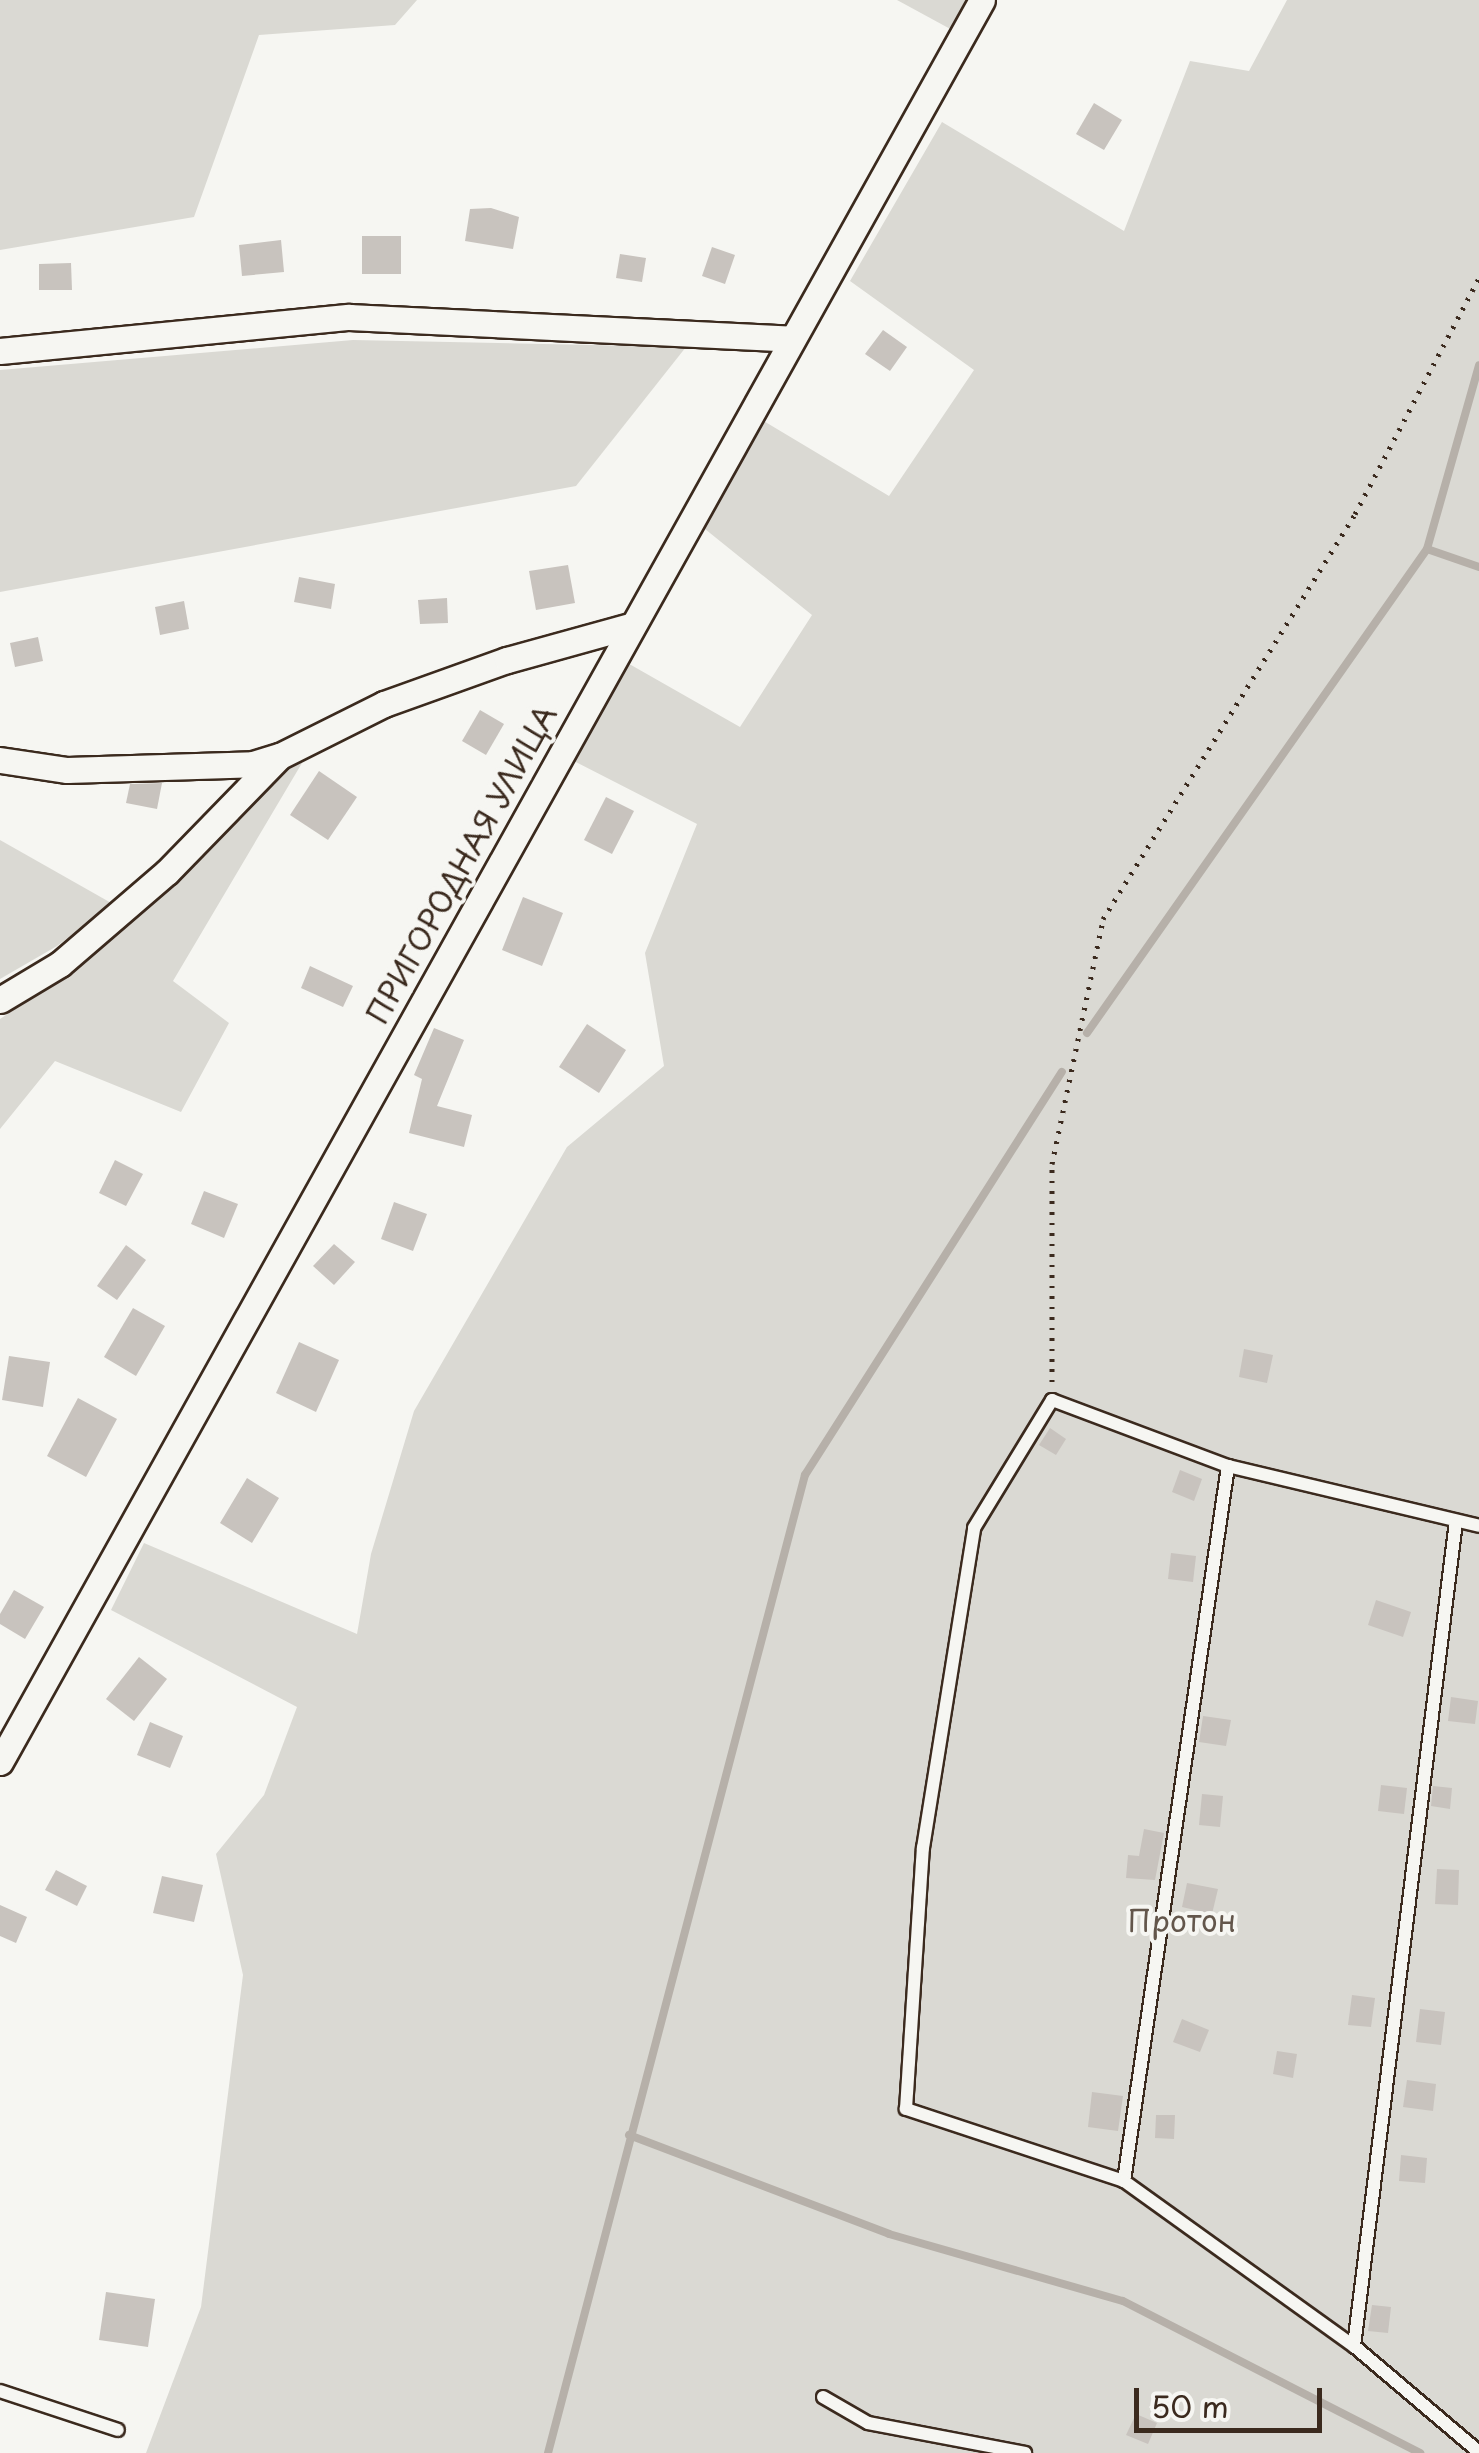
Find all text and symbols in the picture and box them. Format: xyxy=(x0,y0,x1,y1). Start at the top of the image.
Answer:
street label: ПРИГОРОДНАЯ УЛИЦА xyxy=(358,699,564,1029)
park label: Протон xyxy=(1128,1902,1236,1938)
scale bar xyxy=(1139,2368,1326,2430)
text: 50 m xyxy=(1151,2383,1229,2428)

